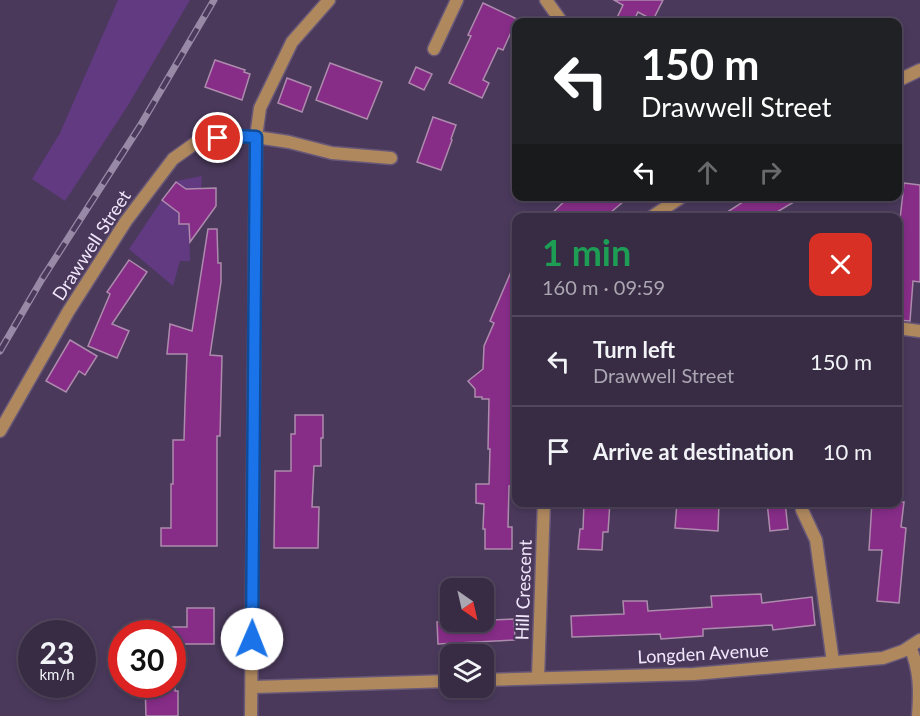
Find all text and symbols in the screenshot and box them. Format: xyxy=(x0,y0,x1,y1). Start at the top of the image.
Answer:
text: 150 m xyxy=(641,39,759,89)
icon: left xyxy=(542,42,620,120)
text: Drawwell Street xyxy=(641,90,831,123)
pin xyxy=(192,112,243,163)
icon: arrive xyxy=(201,121,234,154)
icon: left xyxy=(628,156,661,189)
icon: ahead xyxy=(691,156,724,189)
icon: right xyxy=(754,156,787,189)
street label: Drawwell Street xyxy=(47,185,135,304)
text: 1 min xyxy=(542,230,631,274)
button: close xyxy=(809,233,872,296)
text: 160 m · 09:59 xyxy=(542,275,665,299)
text: Turn left xyxy=(593,336,675,363)
icon: left xyxy=(542,345,575,378)
text: 150 m xyxy=(810,348,872,375)
text: Drawwell Street xyxy=(593,363,734,387)
icon: arrive xyxy=(542,435,575,468)
text: Arrive at destination xyxy=(593,438,794,465)
text: 10 m xyxy=(823,438,872,465)
street label: Hill Crescent xyxy=(510,539,536,641)
north arrow xyxy=(440,578,494,632)
map controls xyxy=(440,578,494,698)
position arrow xyxy=(220,607,284,671)
speed limit sign: 30 xyxy=(108,620,186,698)
text: 23 xyxy=(40,634,74,670)
street label: Longden Avenue xyxy=(637,639,769,667)
button: layers xyxy=(440,644,494,698)
text: km/h xyxy=(39,665,75,683)

